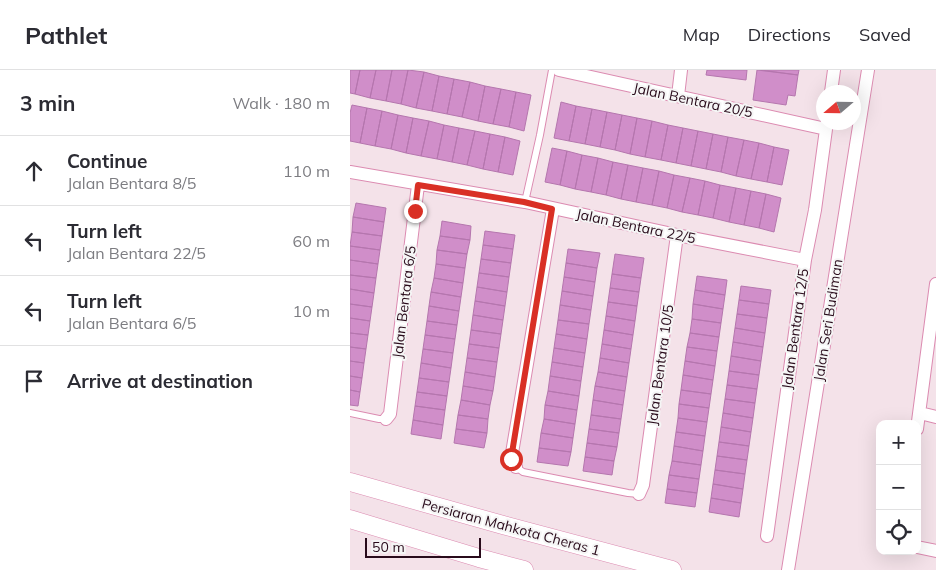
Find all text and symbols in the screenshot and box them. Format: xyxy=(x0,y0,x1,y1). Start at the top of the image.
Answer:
text: Pathlet xyxy=(25,20,107,50)
text: Map xyxy=(683,23,720,46)
text: Directions xyxy=(748,23,831,46)
text: Saved xyxy=(859,23,911,46)
street label: Jalan Bentara 20/5 xyxy=(632,79,754,121)
north arrow xyxy=(816,85,861,130)
text: 3 min xyxy=(20,90,75,116)
text: Walk · 180 m xyxy=(232,93,330,113)
text: Continue xyxy=(67,149,147,173)
icon: ahead xyxy=(20,157,48,185)
text: 110 m xyxy=(283,161,330,181)
text: Jalan Bentara 8/5 xyxy=(67,173,196,193)
route end xyxy=(404,200,427,223)
street label: Jalan Bentara 22/5 xyxy=(575,205,697,247)
text: Turn left xyxy=(67,219,142,243)
icon: left xyxy=(20,227,48,255)
text: 60 m xyxy=(293,231,330,251)
text: Jalan Bentara 22/5 xyxy=(67,243,206,263)
street label: Jalan Bentara 6/5 xyxy=(388,245,420,359)
street label: Jalan Seri Budiman xyxy=(809,258,847,382)
street label: Jalan Bentara 12/5 xyxy=(778,268,812,390)
text: Turn left xyxy=(67,289,142,313)
icon: left xyxy=(20,297,48,325)
text: 10 m xyxy=(293,301,330,321)
street label: Jalan Bentara 10/5 xyxy=(643,304,677,426)
text: Jalan Bentara 6/5 xyxy=(67,313,196,333)
icon: arrive xyxy=(20,367,48,395)
text: Arrive at destination xyxy=(67,369,253,393)
map controls xyxy=(876,420,921,555)
button: + xyxy=(876,420,921,465)
route start xyxy=(500,448,523,471)
button: − xyxy=(876,465,921,510)
street label: Persiaran Mahkota Cheras 1 xyxy=(420,495,602,559)
button: locate xyxy=(876,510,921,555)
scale bar xyxy=(365,535,481,558)
text: 50 m xyxy=(372,538,405,556)

